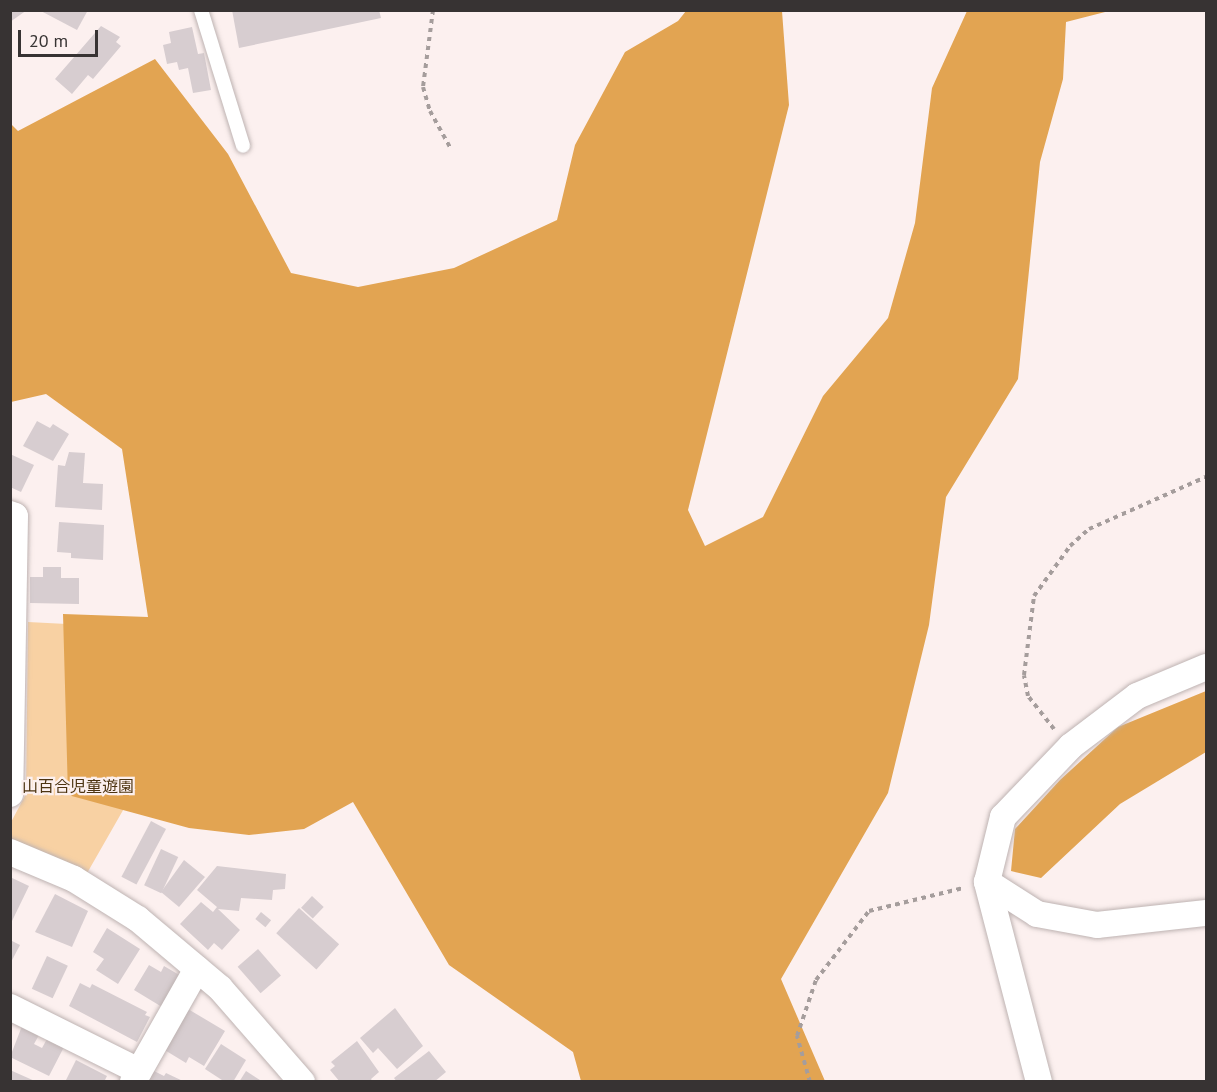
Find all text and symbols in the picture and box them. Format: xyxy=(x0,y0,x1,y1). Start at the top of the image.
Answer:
scale bar xyxy=(21,18,100,56)
text: 20 m xyxy=(29,29,68,52)
park label: 山百合児童遊園 xyxy=(22,776,134,796)

